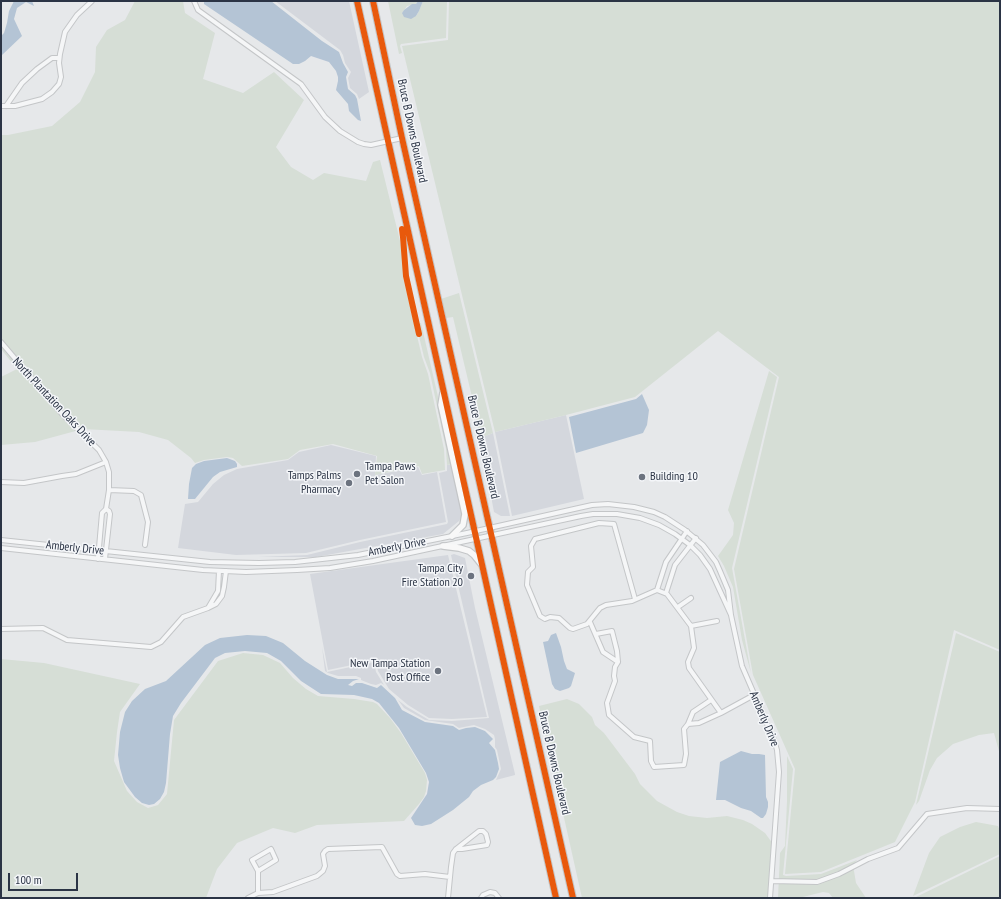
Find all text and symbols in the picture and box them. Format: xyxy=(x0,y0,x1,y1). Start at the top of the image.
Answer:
street label: Bruce B Downs Boulevard xyxy=(394,78,430,184)
street label: North Plantation Oaks Drive xyxy=(9,355,99,449)
street label: Bruce B Downs Boulevard xyxy=(464,394,502,500)
place label: Tampa Paws Pet Salon xyxy=(365,460,416,488)
place label: Tamps Palms Pharmacy xyxy=(288,469,341,497)
marker: Tampa Paws Pet Salon xyxy=(352,469,362,479)
place label: Building 10 xyxy=(650,470,698,484)
marker: Building 10 xyxy=(637,472,647,482)
marker: Tamps Palms Pharmacy xyxy=(344,478,354,488)
street label: Amberly Drive xyxy=(367,534,427,560)
street label: Amberly Drive xyxy=(45,538,105,558)
place label: Tampa City Fire Station 20 xyxy=(402,562,463,590)
marker: Tampa City Fire Station 20 xyxy=(466,571,476,581)
place label: New Tampa Station Post Office xyxy=(350,657,430,685)
marker: New Tampa Station Post Office xyxy=(433,666,443,676)
street label: Amberly Drive xyxy=(746,689,782,749)
street label: Bruce B Downs Boulevard xyxy=(535,710,573,816)
scale bar xyxy=(10,865,80,891)
text: 100 m xyxy=(15,872,42,887)

